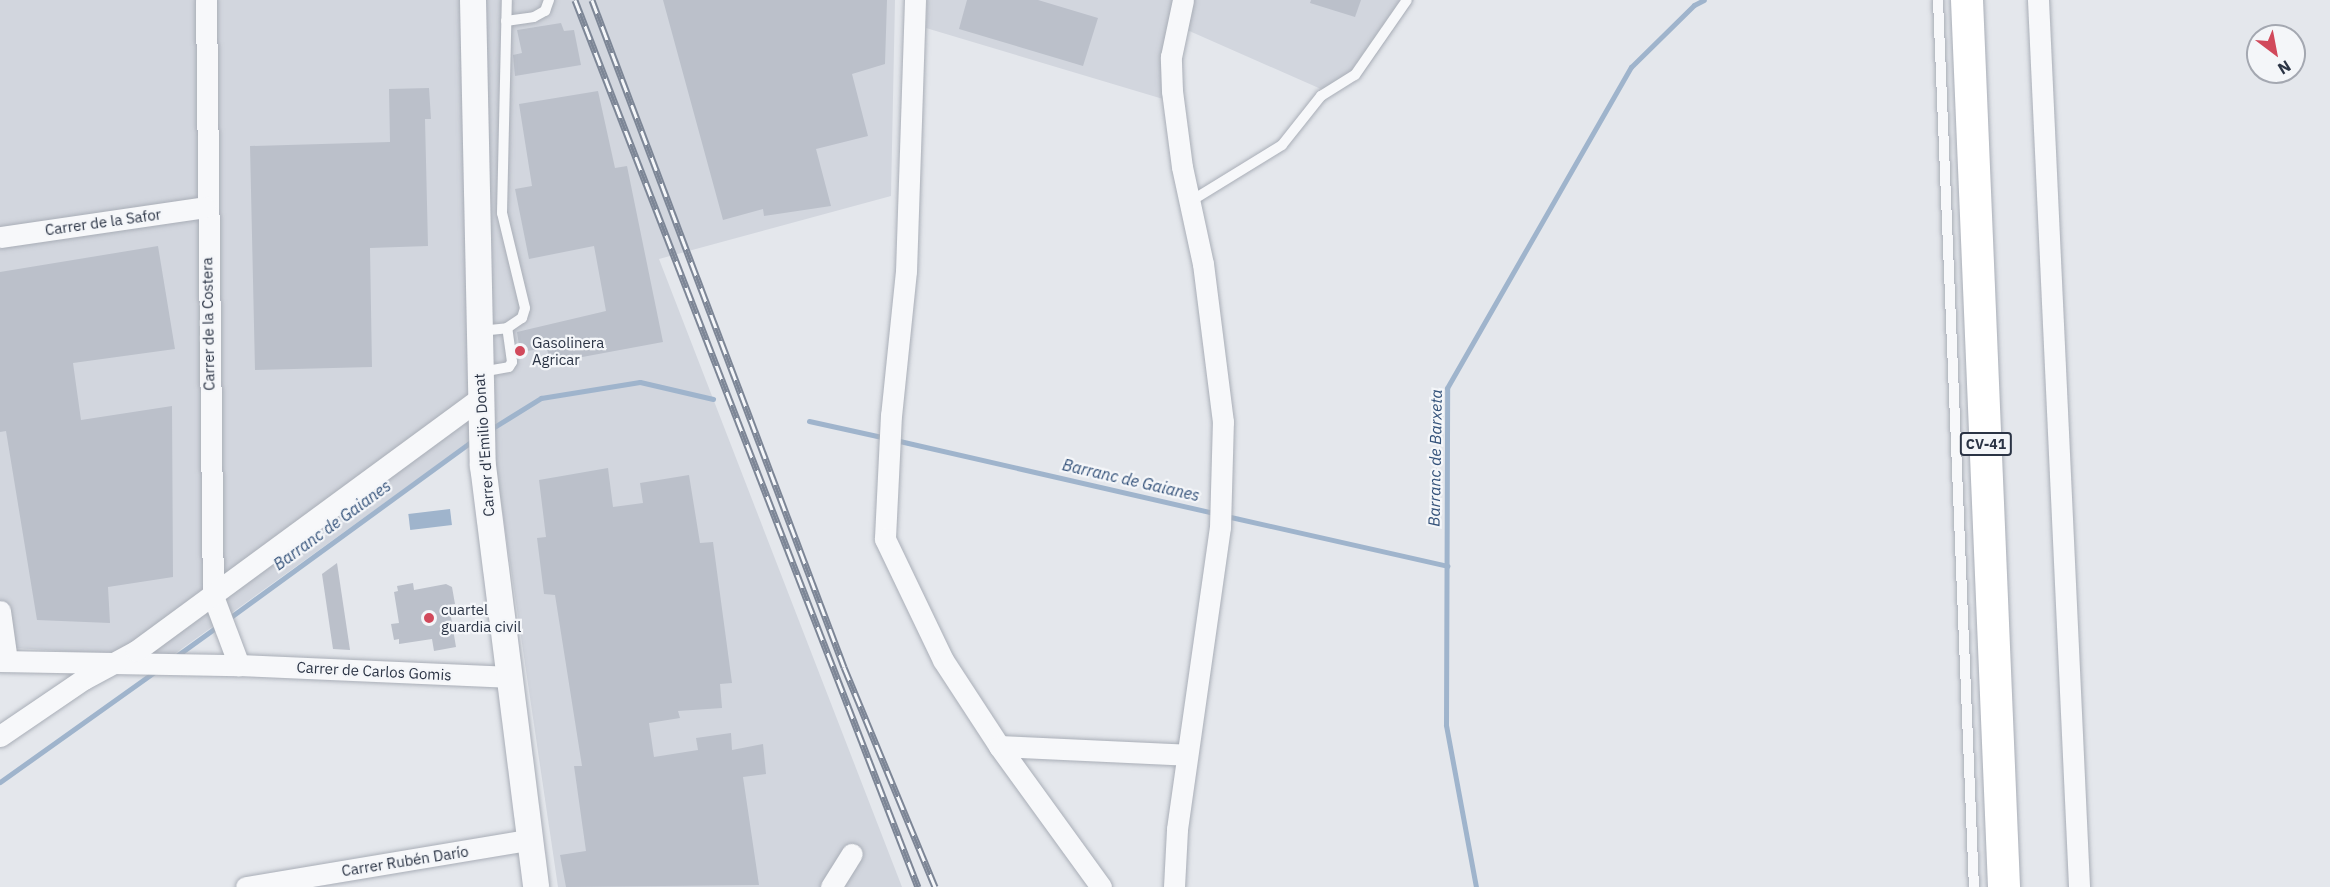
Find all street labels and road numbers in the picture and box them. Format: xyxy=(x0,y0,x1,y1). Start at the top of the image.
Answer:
street label: Carrer de la Safor xyxy=(44,205,162,239)
street label: Carrer de la Costera xyxy=(198,257,218,391)
street label: Carrer d'Emilio Donat xyxy=(470,373,498,517)
road number: CV-41 xyxy=(1959,433,2013,455)
street label: Carrer de Carlos Gomis xyxy=(296,658,452,684)
street label: Carrer Rubén Darío xyxy=(340,842,470,880)

